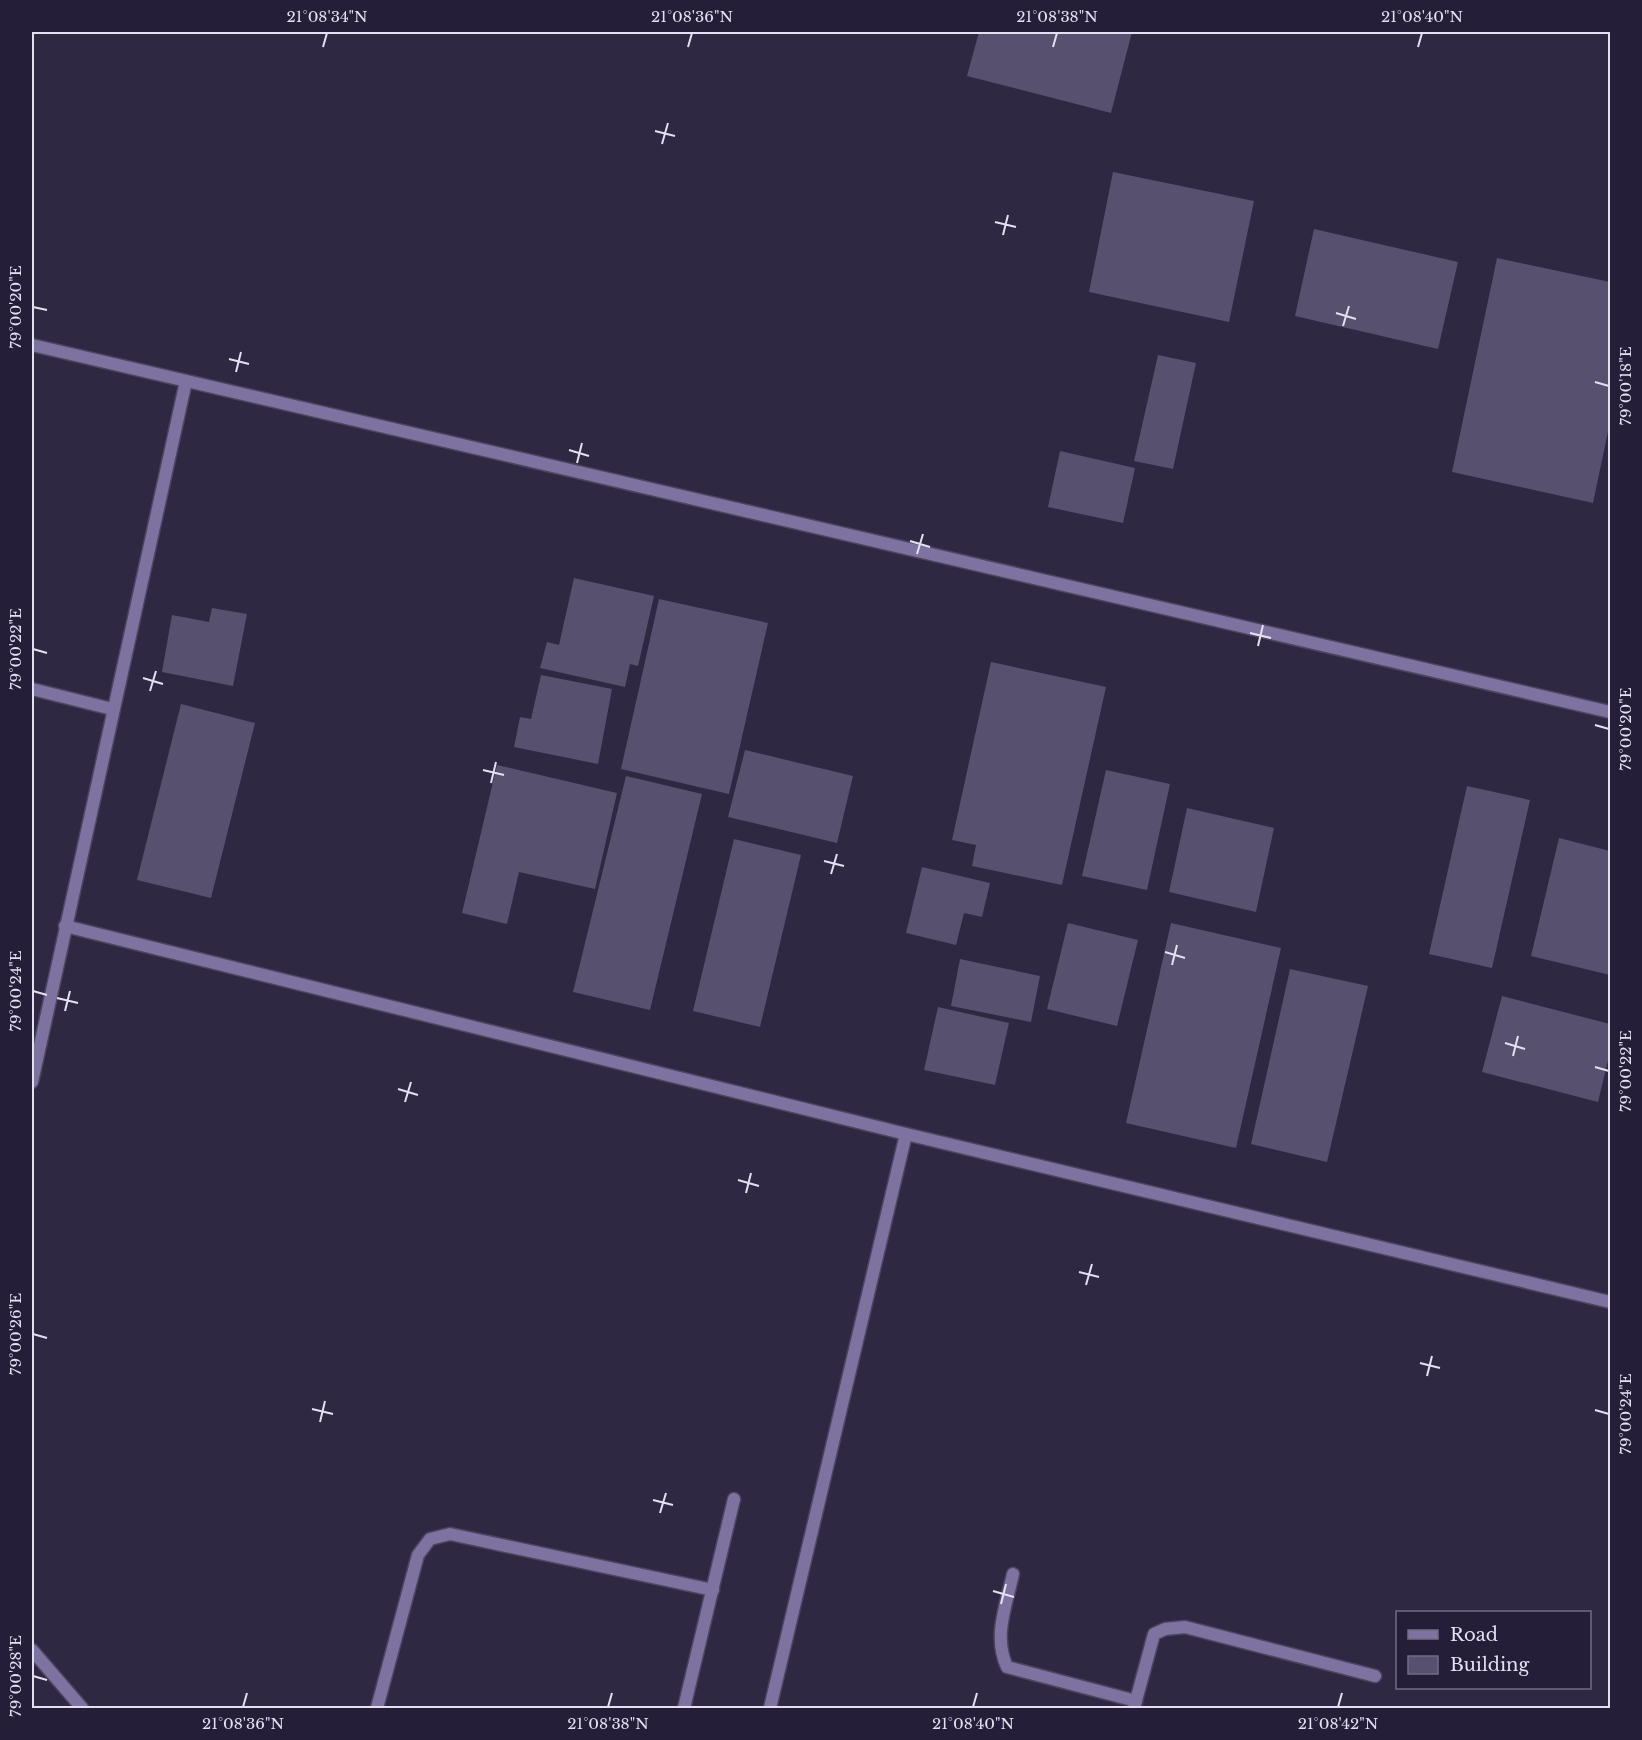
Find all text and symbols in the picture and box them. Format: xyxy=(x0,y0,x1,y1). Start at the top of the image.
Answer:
text: 21°08'34"N xyxy=(287,7,367,26)
text: 21°08'36"N xyxy=(651,7,733,26)
text: 21°08'38"N xyxy=(1016,7,1098,26)
text: 21°08'40"N xyxy=(1381,7,1463,26)
text: 79°00'20"E xyxy=(6,265,25,349)
text: 79°00'18"E xyxy=(1616,346,1635,426)
text: 79°00'22"E xyxy=(6,608,25,690)
text: 79°00'20"E xyxy=(1616,687,1635,771)
text: 79°00'24"E xyxy=(6,950,25,1032)
text: 79°00'22"E xyxy=(1616,1030,1635,1112)
text: 79°00'26"E xyxy=(6,1293,25,1375)
text: 79°00'24"E xyxy=(1616,1373,1635,1455)
legend xyxy=(1396,1611,1591,1689)
text: Road xyxy=(1450,1624,1498,1646)
text: 79°00'28"E xyxy=(6,1635,25,1717)
text: Building xyxy=(1450,1654,1529,1676)
text: 21°08'36"N xyxy=(202,1714,284,1733)
text: 21°08'38"N xyxy=(567,1714,649,1733)
text: 21°08'40"N xyxy=(932,1714,1014,1733)
text: 21°08'42"N xyxy=(1298,1714,1378,1733)

